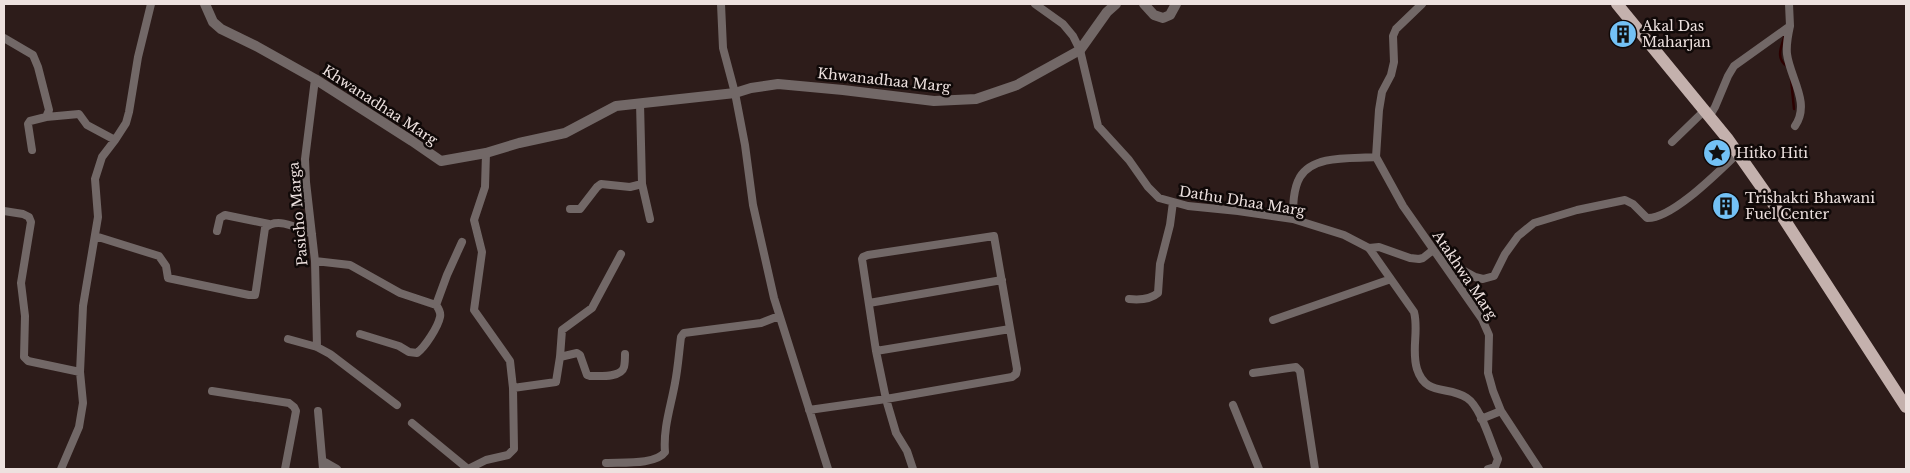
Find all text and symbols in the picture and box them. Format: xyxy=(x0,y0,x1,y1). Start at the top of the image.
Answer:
place label: Akal Das Maharjan xyxy=(1641,17,1711,51)
building icon: Akal Das Maharjan xyxy=(1608,19,1638,49)
street label: Khwanadhaa Marg xyxy=(319,61,441,149)
street label: Khwanadhaa Marg xyxy=(817,64,952,96)
place icon: Hitko Hiti xyxy=(1702,138,1732,168)
place label: Hitko Hiti xyxy=(1736,144,1808,162)
street label: Pasicho Marga xyxy=(284,161,312,267)
street label: Dathu Dhaa Marg xyxy=(1178,182,1307,220)
place label: Trishakti Bhawani Fuel Center xyxy=(1745,189,1875,223)
building icon: Trishakti Bhawani Fuel Center xyxy=(1711,191,1741,221)
street label: Atakhwa Marg xyxy=(1428,226,1502,323)

